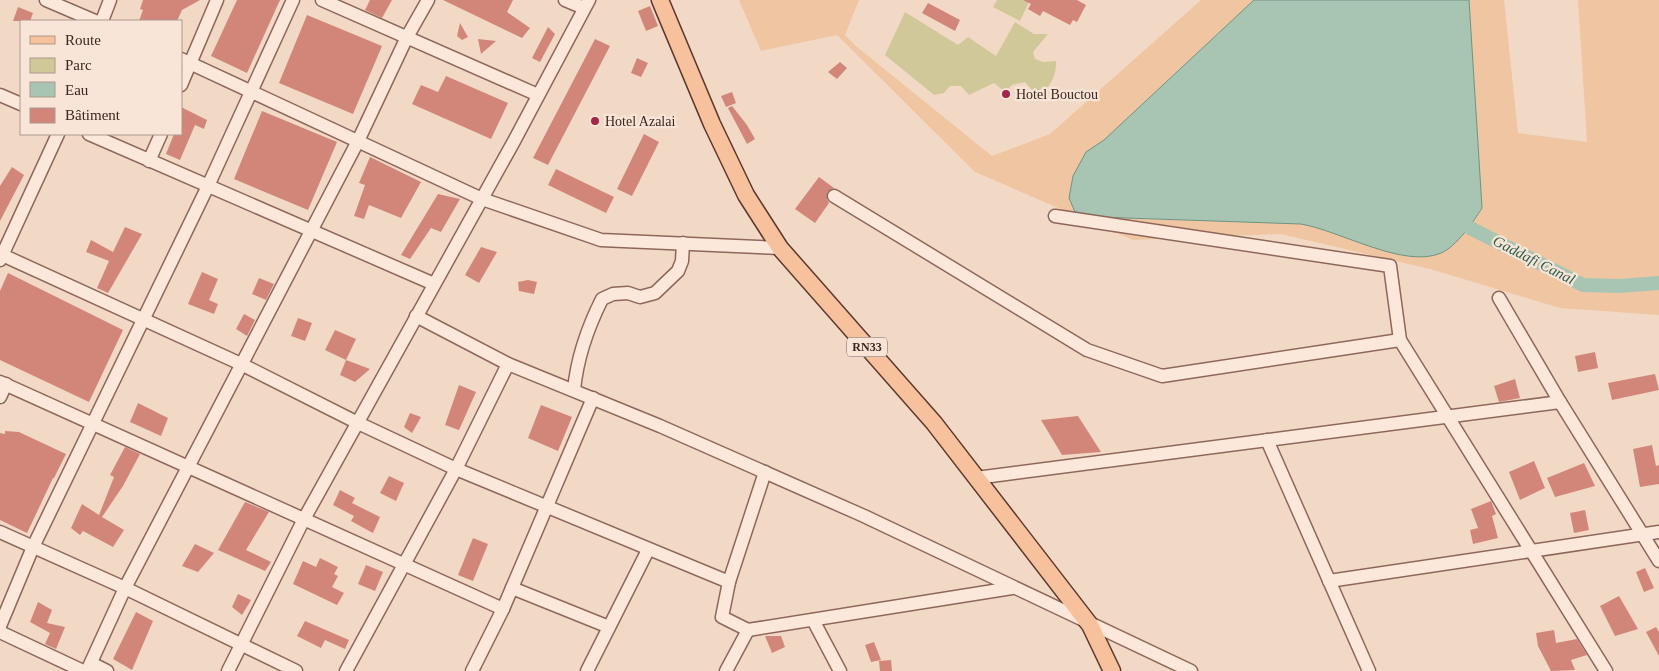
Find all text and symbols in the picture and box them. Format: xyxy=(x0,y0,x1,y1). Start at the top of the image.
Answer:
legend xyxy=(20,20,182,135)
text: Route xyxy=(65,32,101,48)
text: Parc xyxy=(65,57,92,73)
text: Eau xyxy=(65,82,89,98)
place label: Hotel Bouctou xyxy=(1016,87,1098,102)
marker: Hotel Bouctou xyxy=(1000,88,1012,100)
text: Bâtiment xyxy=(65,107,121,123)
place label: Hotel Azalai xyxy=(605,114,675,129)
marker: Hotel Azalai xyxy=(589,115,601,127)
water label: Gaddafi Canal xyxy=(1490,233,1578,287)
road number: RN33 xyxy=(847,338,887,357)

